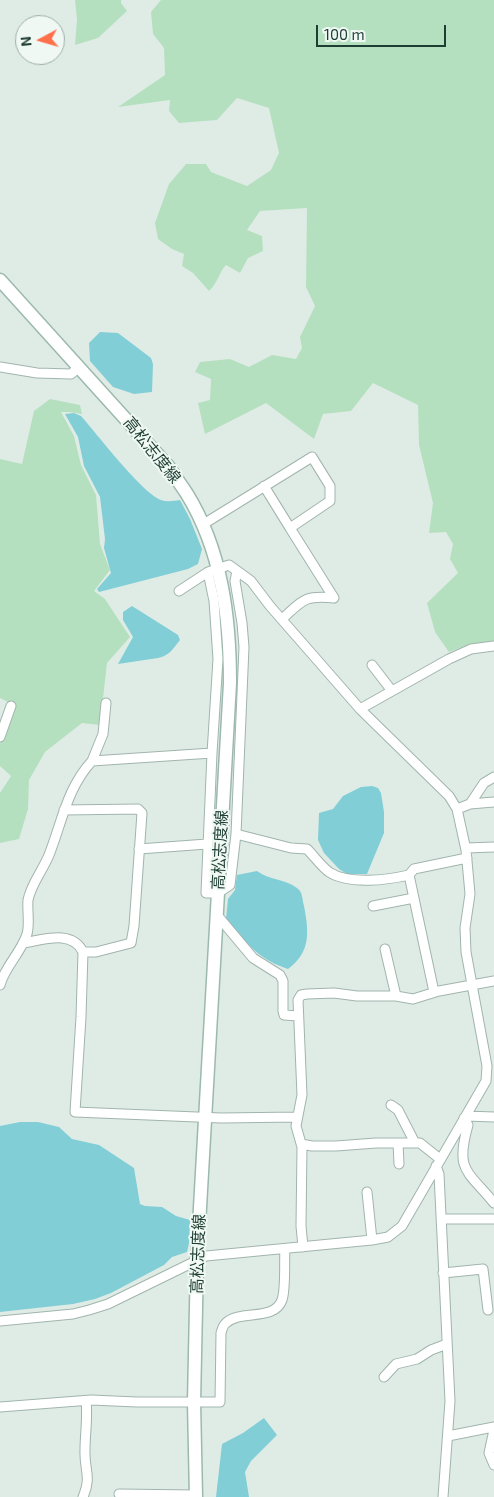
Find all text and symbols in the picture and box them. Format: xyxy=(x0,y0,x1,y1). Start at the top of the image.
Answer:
north arrow xyxy=(15,15,65,65)
scale bar xyxy=(319,15,449,47)
text: 100 m xyxy=(324,25,365,43)
text: N xyxy=(17,36,35,47)
street label: 高松志度線 xyxy=(119,413,185,487)
street label: 高松志度線 xyxy=(208,810,232,890)
street label: 高松志度線 xyxy=(187,1214,209,1294)

